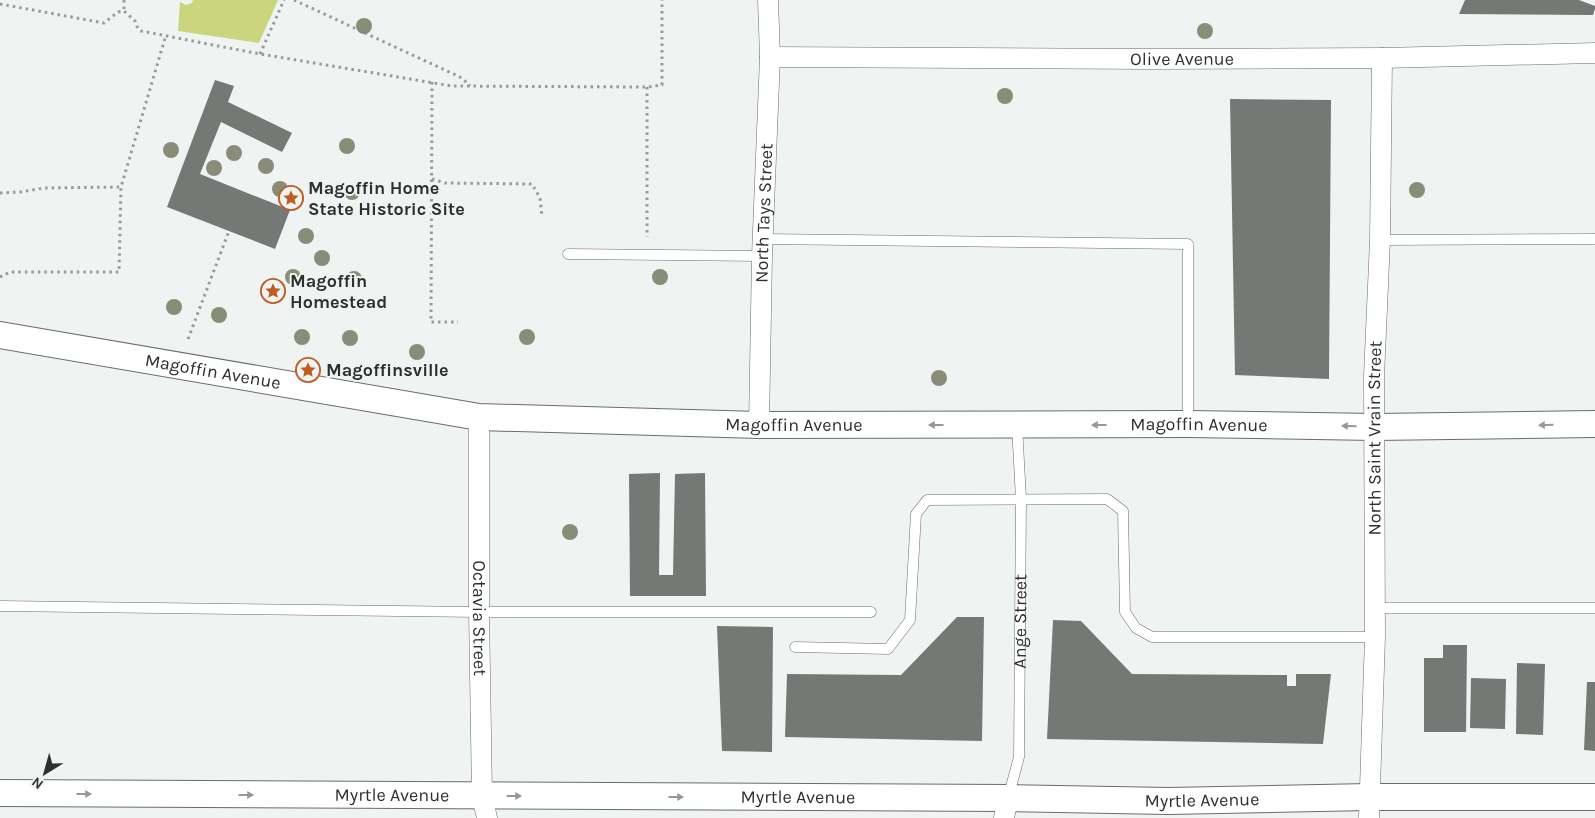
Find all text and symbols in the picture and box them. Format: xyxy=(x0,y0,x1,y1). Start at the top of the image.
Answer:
street label: Olive Avenue xyxy=(1130,48,1234,70)
street label: North Tays Street xyxy=(751,143,778,283)
place label: Magoffin Home State Historic Site xyxy=(308,177,465,220)
place icon: Magoffin Home State Historic Site xyxy=(278,185,304,211)
place label: Magoffin Homestead xyxy=(290,270,387,313)
place icon: Magoffin Homestead xyxy=(260,278,286,304)
street label: North Saint Vrain Street xyxy=(1363,340,1387,536)
street label: Magoffin Avenue xyxy=(143,349,282,394)
place icon: Magoffinsville xyxy=(295,357,321,383)
place label: Magoffinsville xyxy=(326,359,449,381)
street label: Magoffin Avenue xyxy=(725,413,863,436)
street label: Magoffin Avenue xyxy=(1130,413,1268,436)
one-way arrow xyxy=(928,421,944,429)
one-way arrow xyxy=(1091,421,1107,429)
one-way arrow xyxy=(1538,421,1554,429)
one-way arrow xyxy=(1341,422,1357,430)
street label: Octavia Street xyxy=(468,560,491,676)
street label: Ange Street xyxy=(1009,574,1031,669)
north arrow xyxy=(20,748,70,798)
text: N xyxy=(28,773,47,793)
street label: Myrtle Avenue xyxy=(335,784,449,806)
street label: Myrtle Avenue xyxy=(741,786,855,808)
street label: Myrtle Avenue xyxy=(1144,788,1260,812)
one-way arrow xyxy=(76,790,92,798)
one-way arrow xyxy=(238,791,254,799)
one-way arrow xyxy=(506,792,522,800)
one-way arrow xyxy=(668,793,684,801)

